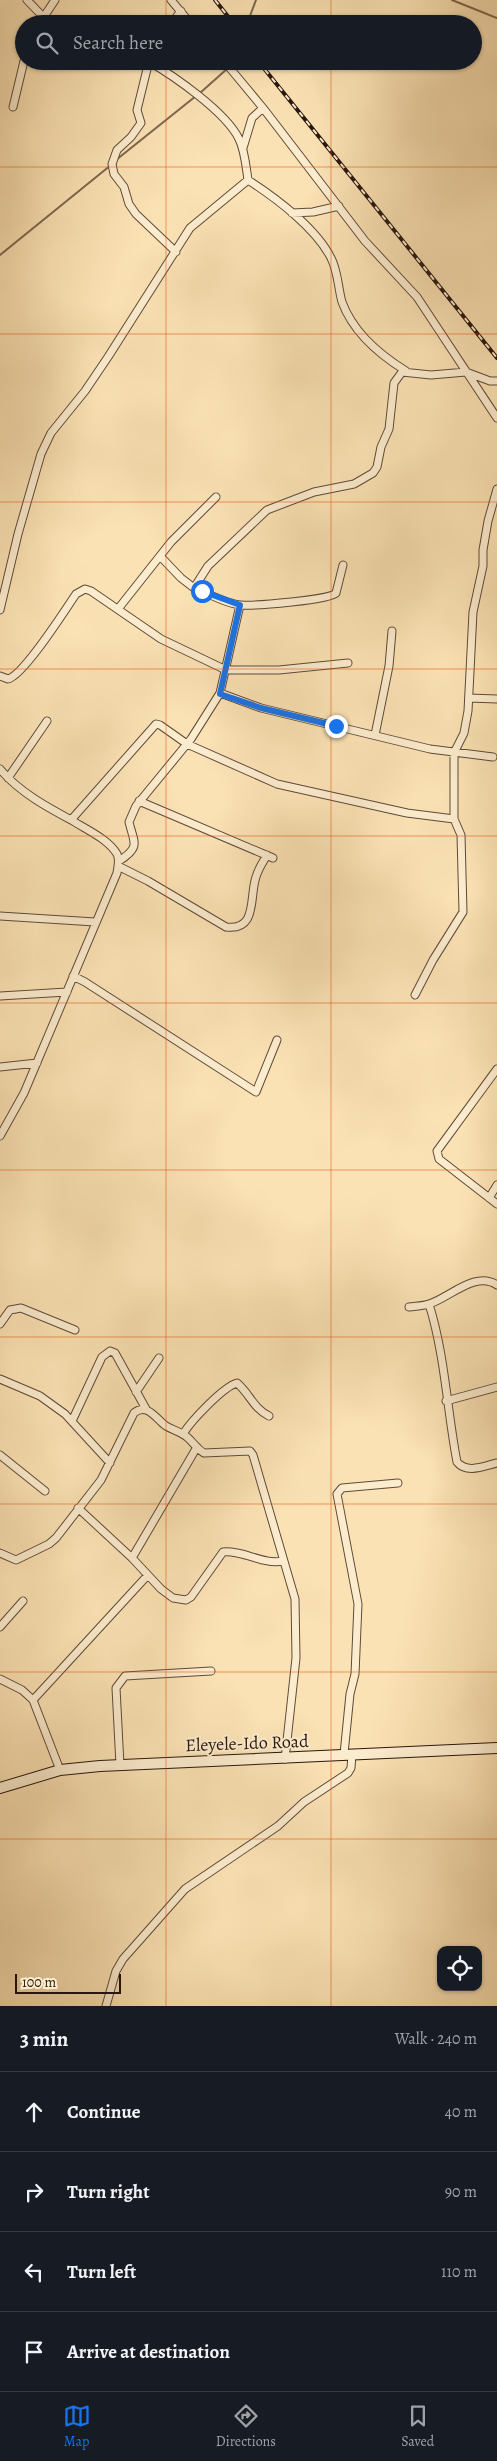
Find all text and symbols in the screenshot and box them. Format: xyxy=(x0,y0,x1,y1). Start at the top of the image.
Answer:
search box xyxy=(15,15,482,70)
icon: search xyxy=(33,29,61,57)
text: Search here xyxy=(73,30,163,56)
route start xyxy=(191,580,214,603)
route end xyxy=(325,715,348,738)
street label: Eleyele-Ido Road xyxy=(185,1729,309,1757)
map controls xyxy=(437,1946,482,1991)
button: locate xyxy=(437,1946,482,1991)
scale bar xyxy=(15,1971,121,1994)
text: 100 m xyxy=(22,1973,56,1992)
text: 3 min xyxy=(20,2025,68,2053)
text: Walk · 240 m xyxy=(395,2028,477,2050)
icon: ahead xyxy=(20,2098,48,2126)
text: Continue xyxy=(67,2099,141,2125)
text: 40 m xyxy=(445,2101,477,2123)
icon: right xyxy=(20,2178,48,2206)
text: Turn right xyxy=(67,2179,149,2205)
text: 90 m xyxy=(445,2181,477,2203)
icon: left xyxy=(20,2258,48,2286)
text: Turn left xyxy=(67,2259,136,2285)
text: 110 m xyxy=(441,2261,477,2283)
icon: arrive xyxy=(20,2338,48,2366)
text: Arrive at destination xyxy=(67,2339,230,2365)
tab: Map xyxy=(63,2402,91,2451)
tab: Directions xyxy=(216,2402,276,2451)
tab: Saved xyxy=(401,2402,434,2451)

